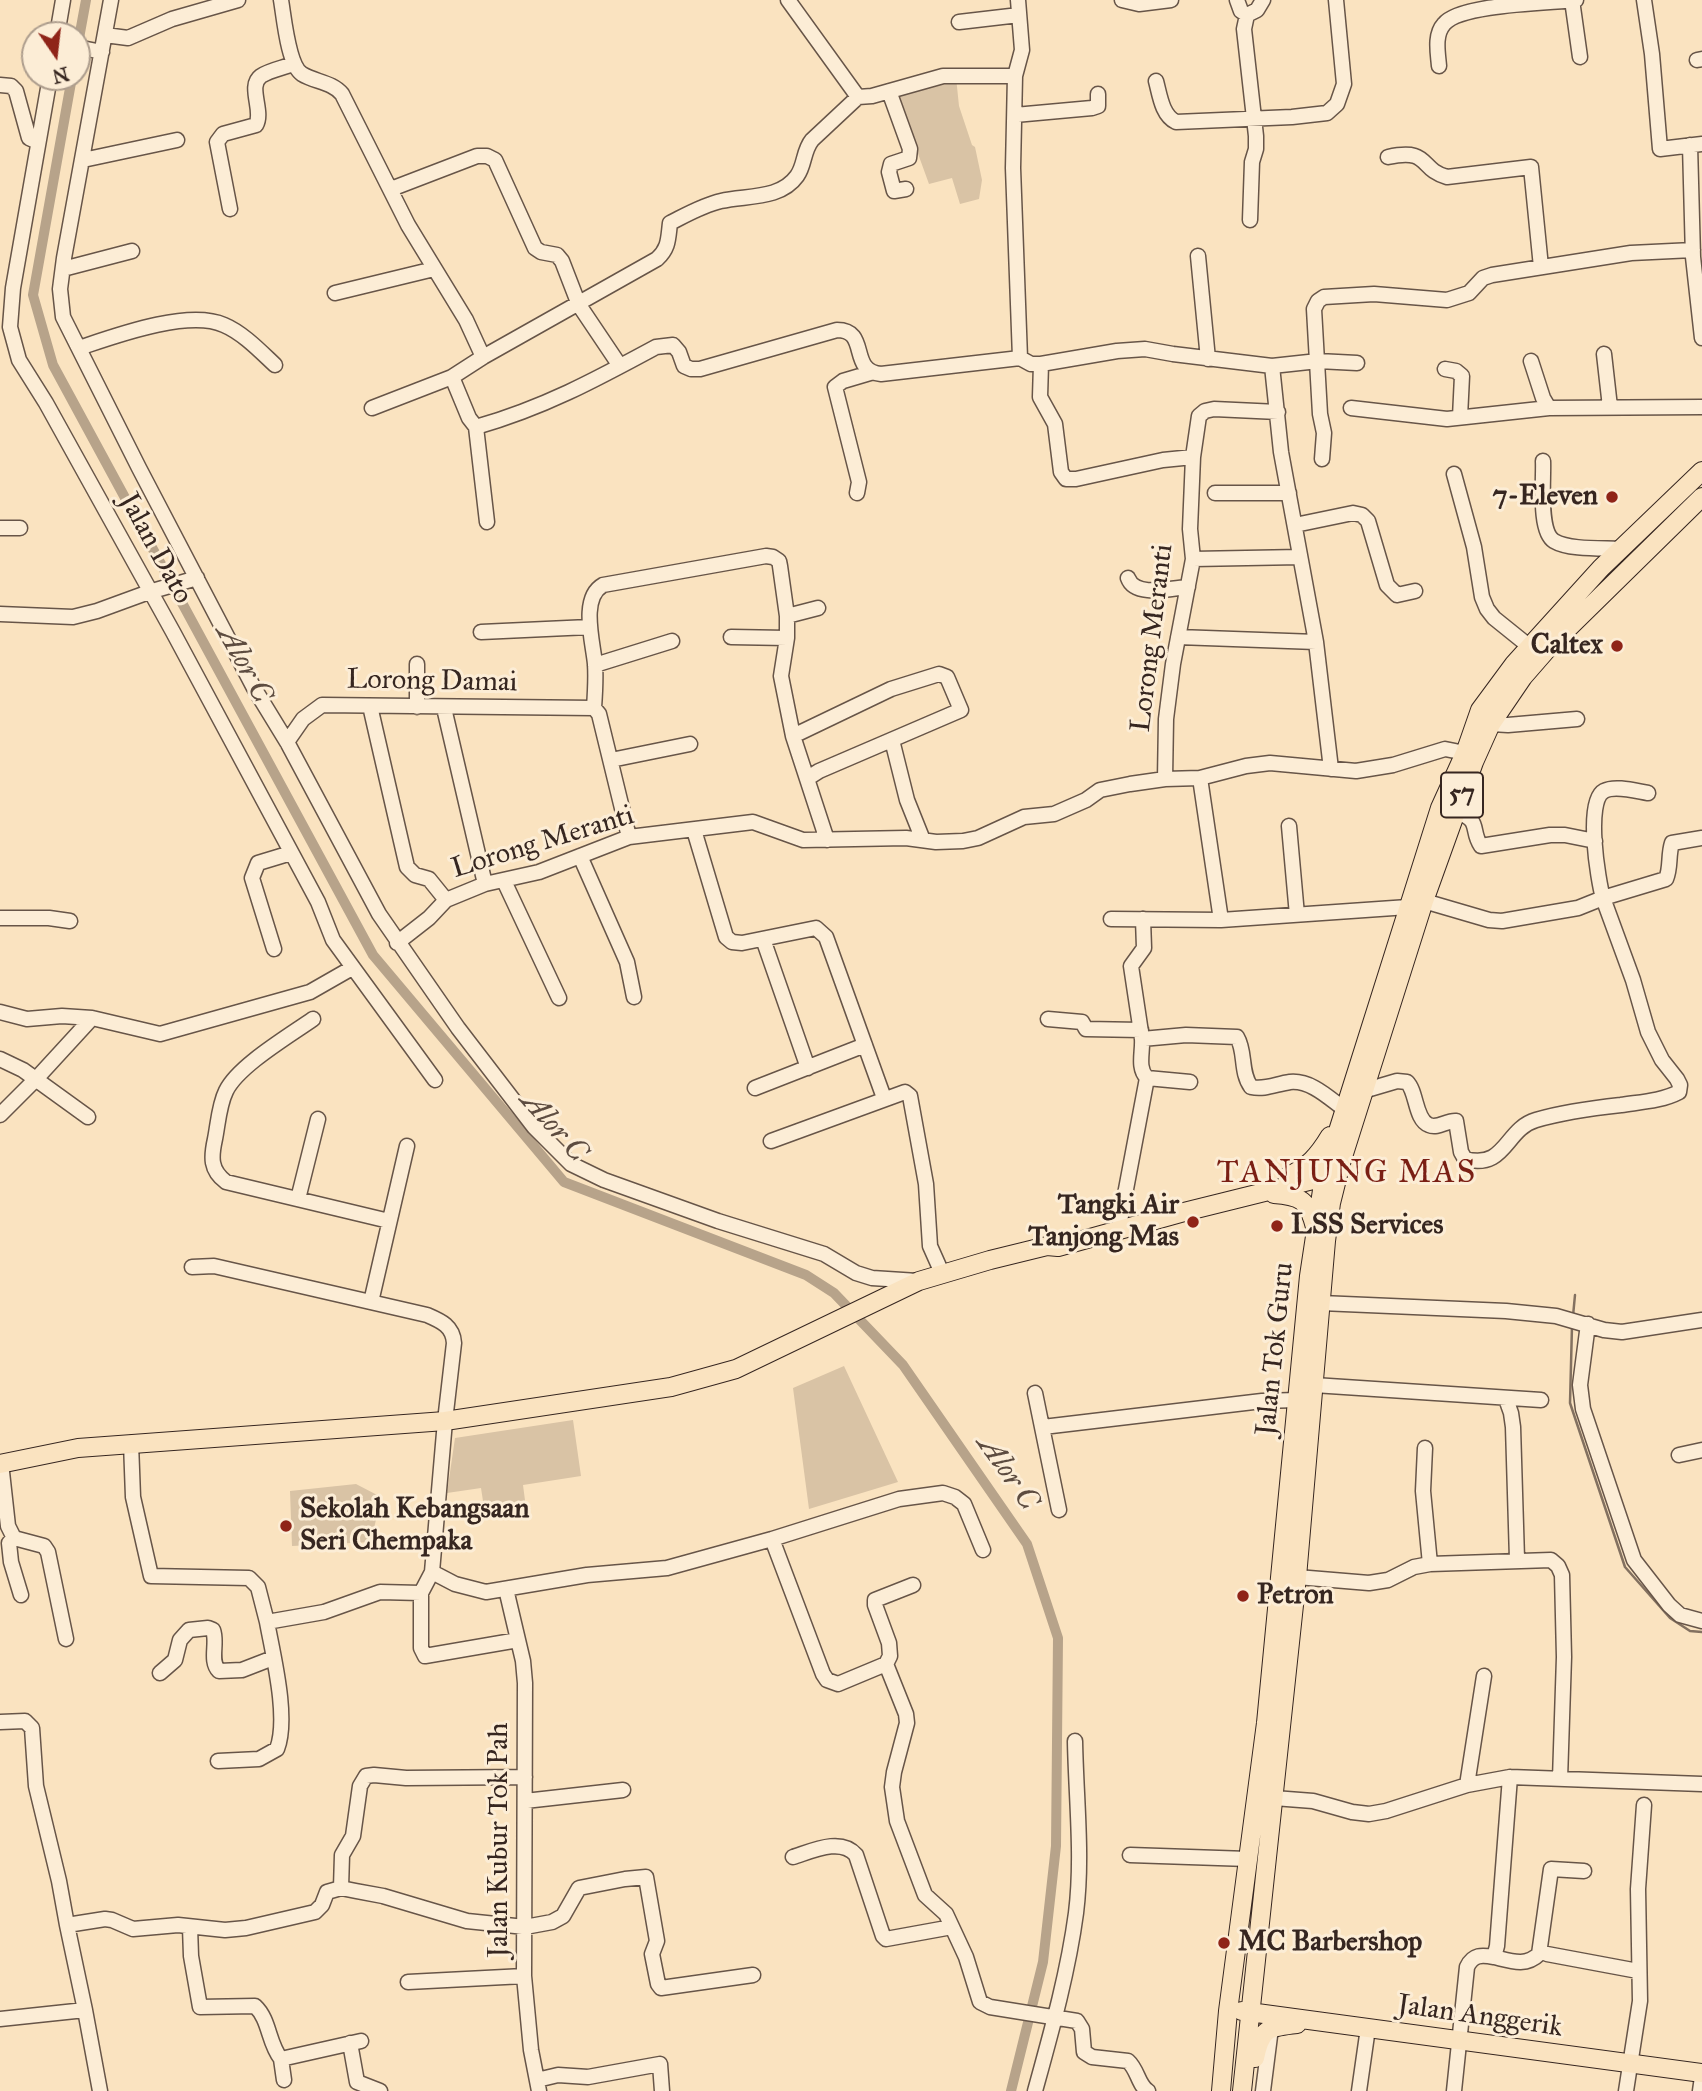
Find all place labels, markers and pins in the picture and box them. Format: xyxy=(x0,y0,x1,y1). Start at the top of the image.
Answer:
place label: 7-Eleven xyxy=(1493,480,1598,514)
marker: 7-Eleven xyxy=(1604,489,1620,505)
place label: Caltex xyxy=(1531,629,1603,663)
marker: Caltex xyxy=(1609,638,1625,654)
place label: Tangki Air Tanjong Mas xyxy=(1028,1189,1179,1255)
place label: LSS Services xyxy=(1291,1209,1443,1243)
marker: Tangki Air Tanjong Mas xyxy=(1185,1214,1201,1230)
marker: LSS Services xyxy=(1269,1218,1285,1234)
place label: Sekolah Kebangsaan Seri Chempaka xyxy=(300,1493,529,1559)
marker: Sekolah Kebangsaan Seri Chempaka xyxy=(278,1518,294,1534)
place label: Petron xyxy=(1257,1579,1334,1613)
marker: Petron xyxy=(1235,1588,1251,1604)
place label: MC Barbershop xyxy=(1238,1926,1422,1960)
marker: MC Barbershop xyxy=(1216,1935,1232,1951)

